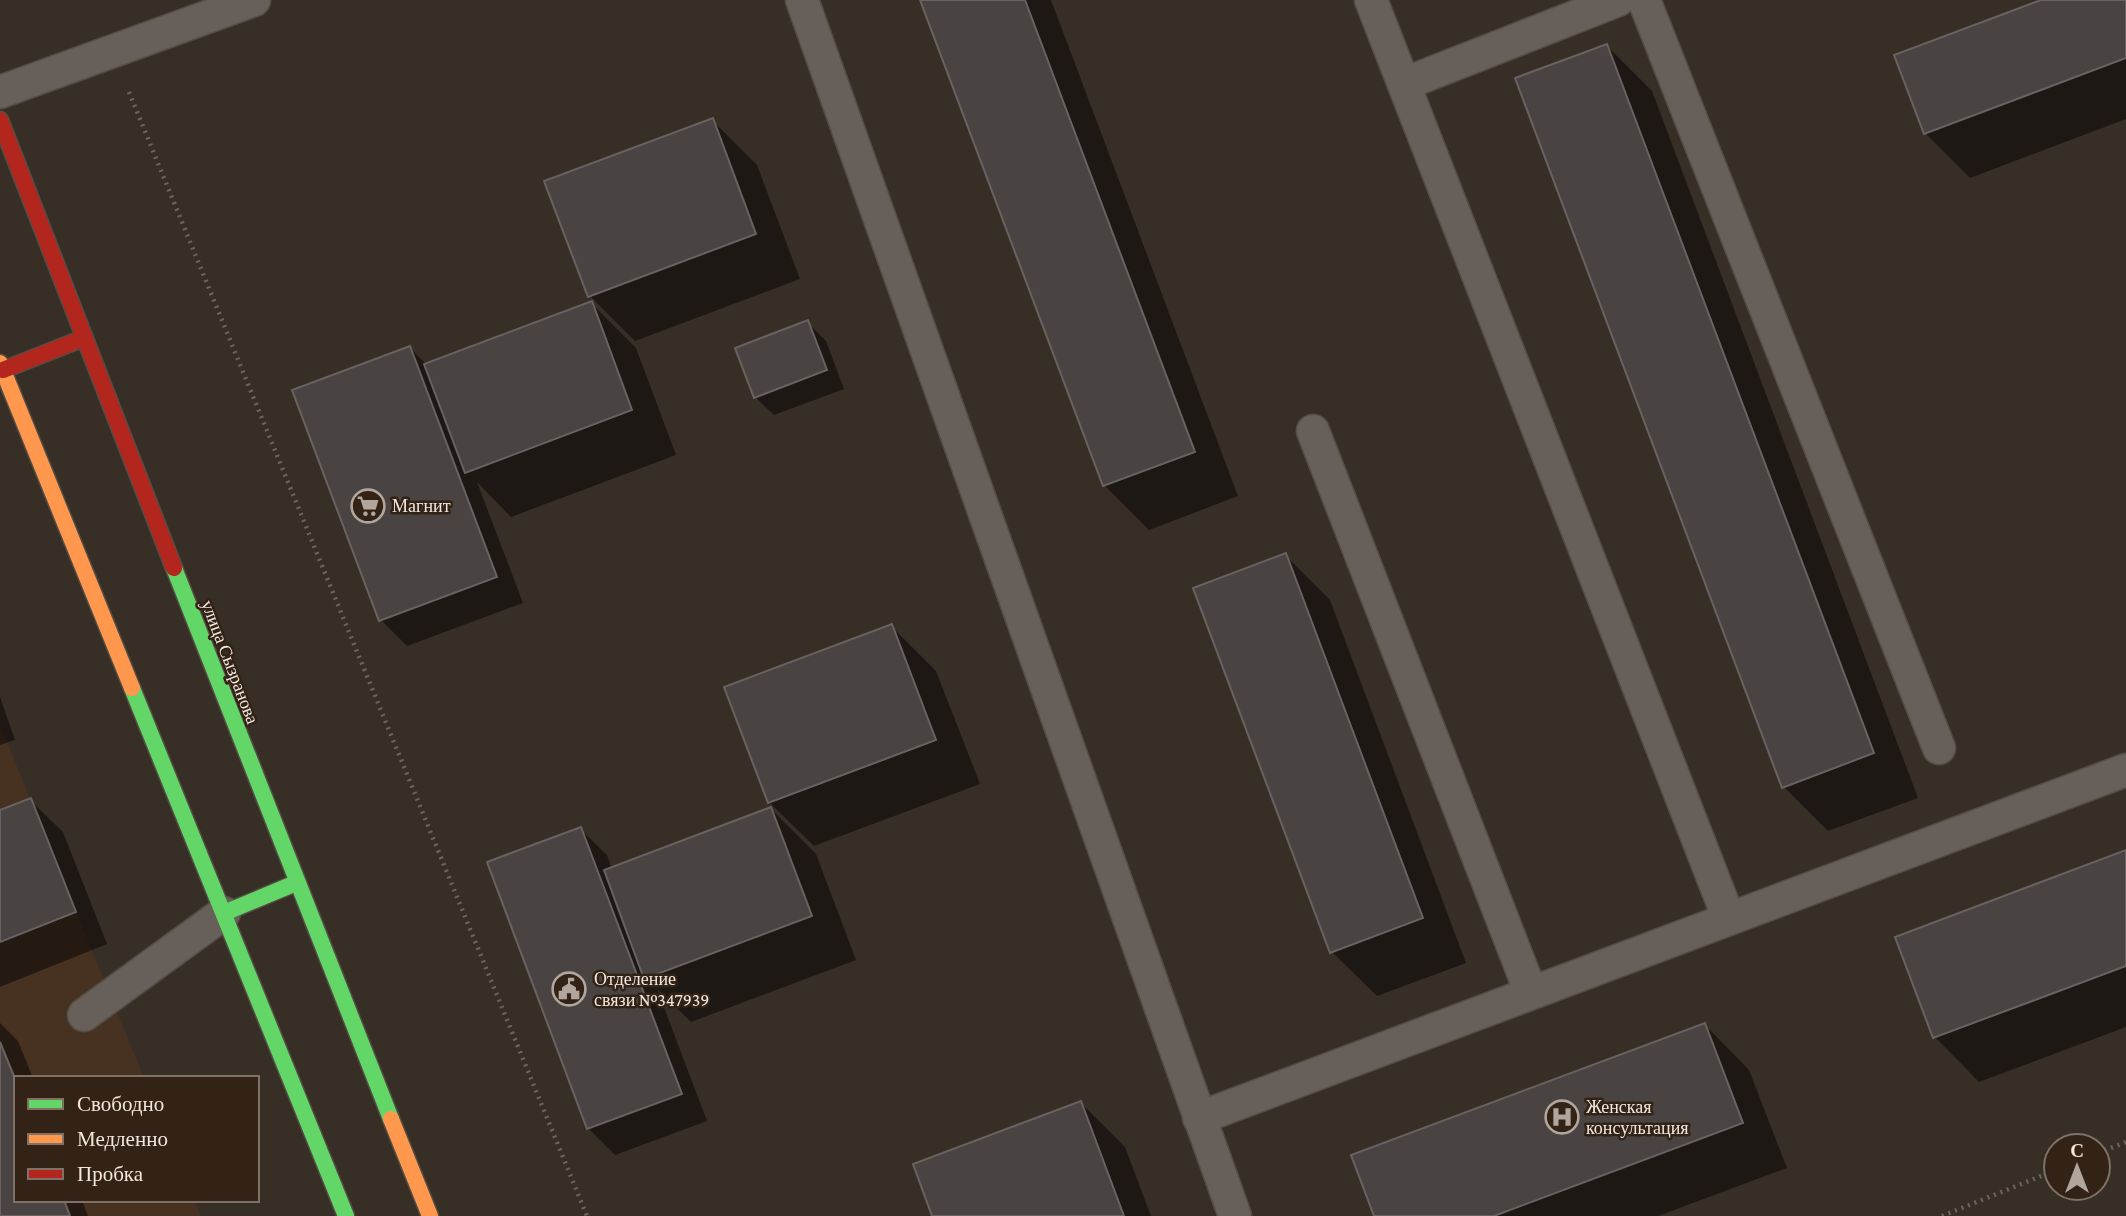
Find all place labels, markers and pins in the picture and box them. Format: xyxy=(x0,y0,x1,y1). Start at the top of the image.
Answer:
supermarket icon: Магнит xyxy=(349,487,387,525)
place label: Магнит xyxy=(392,496,451,516)
place label: Отделение связи №347939 xyxy=(594,969,709,1010)
public building icon: Отделение связи №347939 xyxy=(550,970,588,1008)
place label: Женская консультация xyxy=(1586,1097,1689,1138)
hospital icon: Женская консультация xyxy=(1543,1098,1581,1136)

